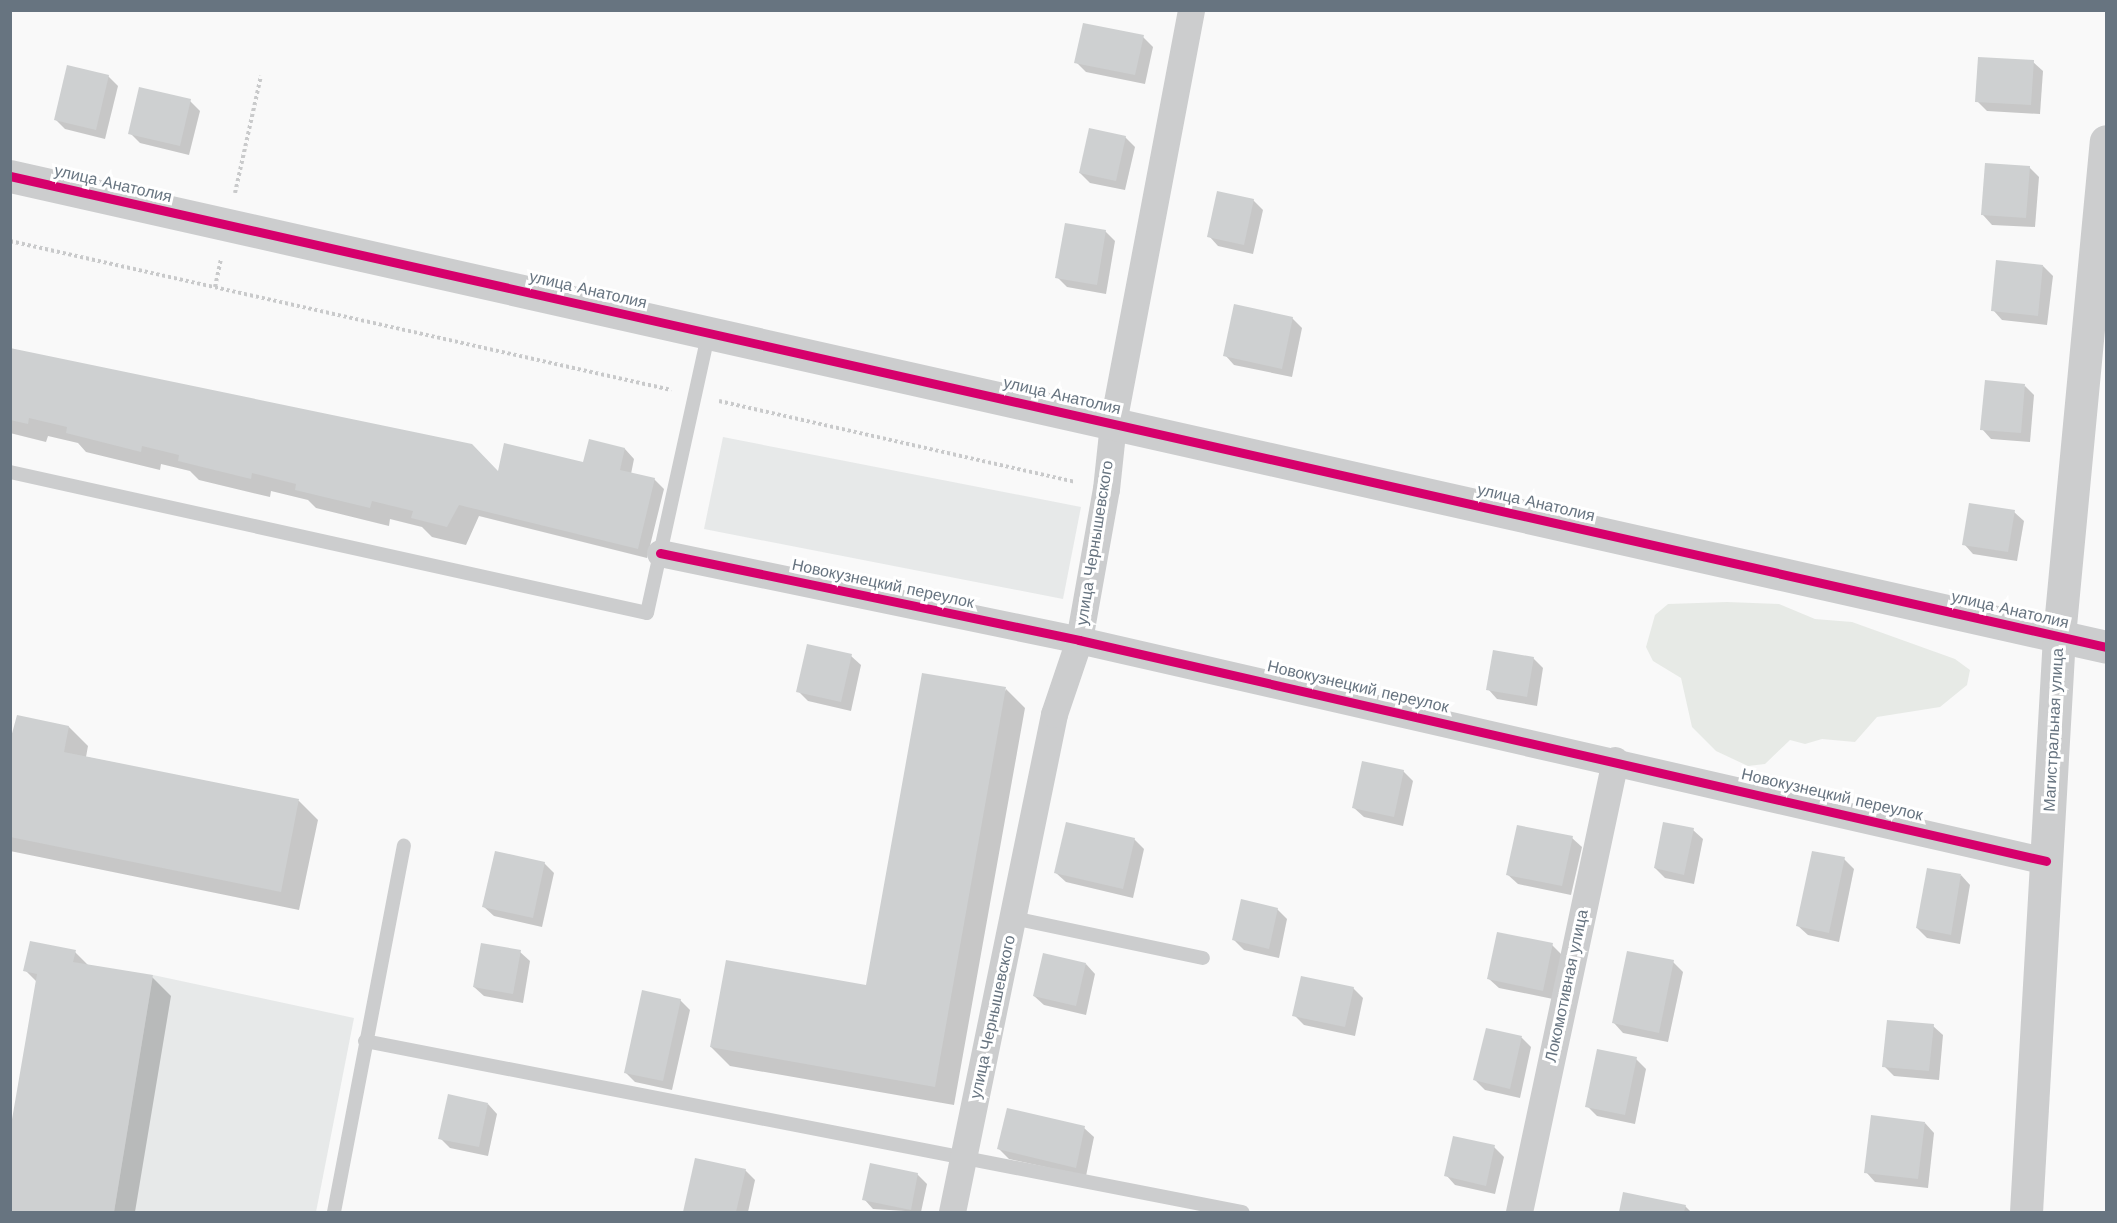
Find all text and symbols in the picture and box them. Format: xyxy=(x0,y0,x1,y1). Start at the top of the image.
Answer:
street label: улица Анатолия xyxy=(52,161,174,207)
street label: улица Анатолия xyxy=(527,267,649,313)
street label: улица Анатолия xyxy=(1001,373,1123,419)
street label: улица Чернышевского xyxy=(1072,459,1118,627)
street label: улица Анатолия xyxy=(1475,480,1597,526)
street label: Новокузнецкий переулок xyxy=(790,555,976,613)
street label: улица Анатолия xyxy=(1949,587,2071,633)
street label: Магистральная улица xyxy=(2040,648,2068,812)
street label: Новокузнецкий переулок xyxy=(1265,657,1451,717)
street label: Новокузнецкий переулок xyxy=(1739,765,1925,825)
street label: Локомотивная улица xyxy=(1541,908,1593,1064)
street label: улица Чернышевского xyxy=(966,933,1020,1101)

